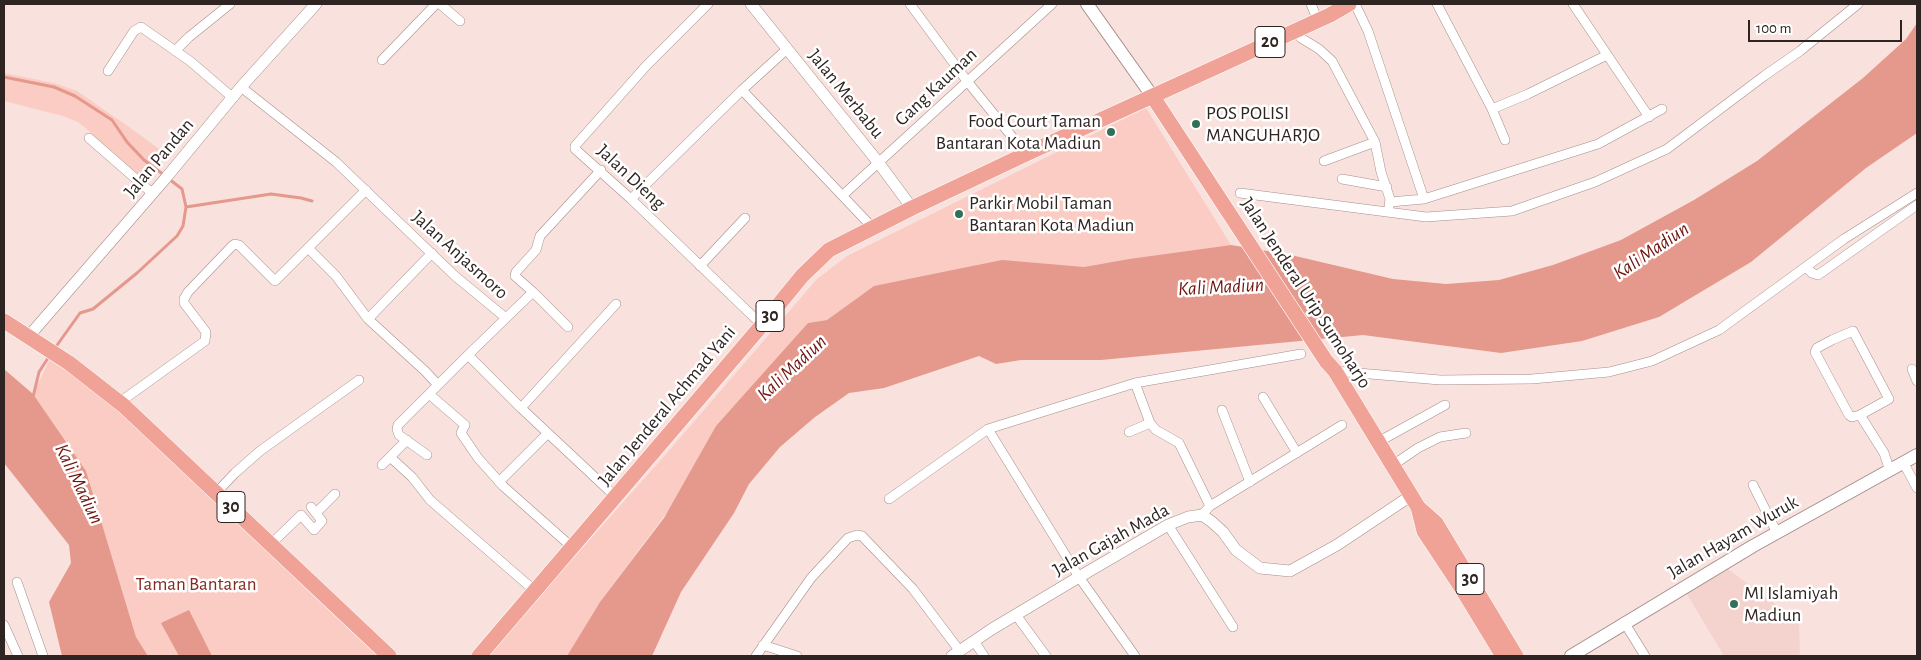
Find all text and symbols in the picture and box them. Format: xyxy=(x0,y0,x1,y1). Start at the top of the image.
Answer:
scale bar xyxy=(1751,10,1905,42)
text: 100 m xyxy=(1756,21,1791,36)
road number: 20 xyxy=(1255,27,1285,58)
street label: Gang Kauman xyxy=(890,43,982,131)
street label: Jalan Merbabu xyxy=(803,45,889,143)
place label: POS POLISI MANGUHARJO xyxy=(1206,102,1320,146)
place label: Food Court Taman Bantaran Kota Madiun xyxy=(936,110,1101,154)
street label: Jalan Pandan xyxy=(119,114,199,202)
marker: POS POLISI MANGUHARJO xyxy=(1190,118,1202,130)
marker: Food Court Taman Bantaran Kota Madiun xyxy=(1105,126,1117,138)
street label: Jalan Dieng xyxy=(592,140,670,214)
place label: Parkir Mobil Taman Bantaran Kota Madiun xyxy=(969,192,1134,236)
street label: Jalan Jenderal Urip Sumoharjo xyxy=(1236,193,1376,393)
street label: Jalan Anjasmoro xyxy=(407,206,513,304)
marker: Parkir Mobil Taman Bantaran Kota Madiun xyxy=(953,208,965,220)
water label: Kali Madiun xyxy=(1608,217,1694,285)
water label: Kali Madiun xyxy=(1177,273,1265,301)
road number: 30 xyxy=(756,300,784,332)
street label: Jalan Jenderal Achmad Yani xyxy=(593,321,741,491)
water label: Kali Madiun xyxy=(752,330,832,406)
water label: Kali Madiun xyxy=(49,440,109,528)
street label: Jalan Hayam Wuruk xyxy=(1664,491,1802,583)
road number: 30 xyxy=(217,492,245,522)
street label: Jalan Gajah Mada xyxy=(1049,499,1173,581)
road number: 30 xyxy=(1456,564,1484,594)
park label: Taman Bantaran xyxy=(136,573,256,595)
place label: MI Islamiyah Madiun xyxy=(1744,582,1838,626)
marker: MI Islamiyah Madiun xyxy=(1728,598,1740,610)

